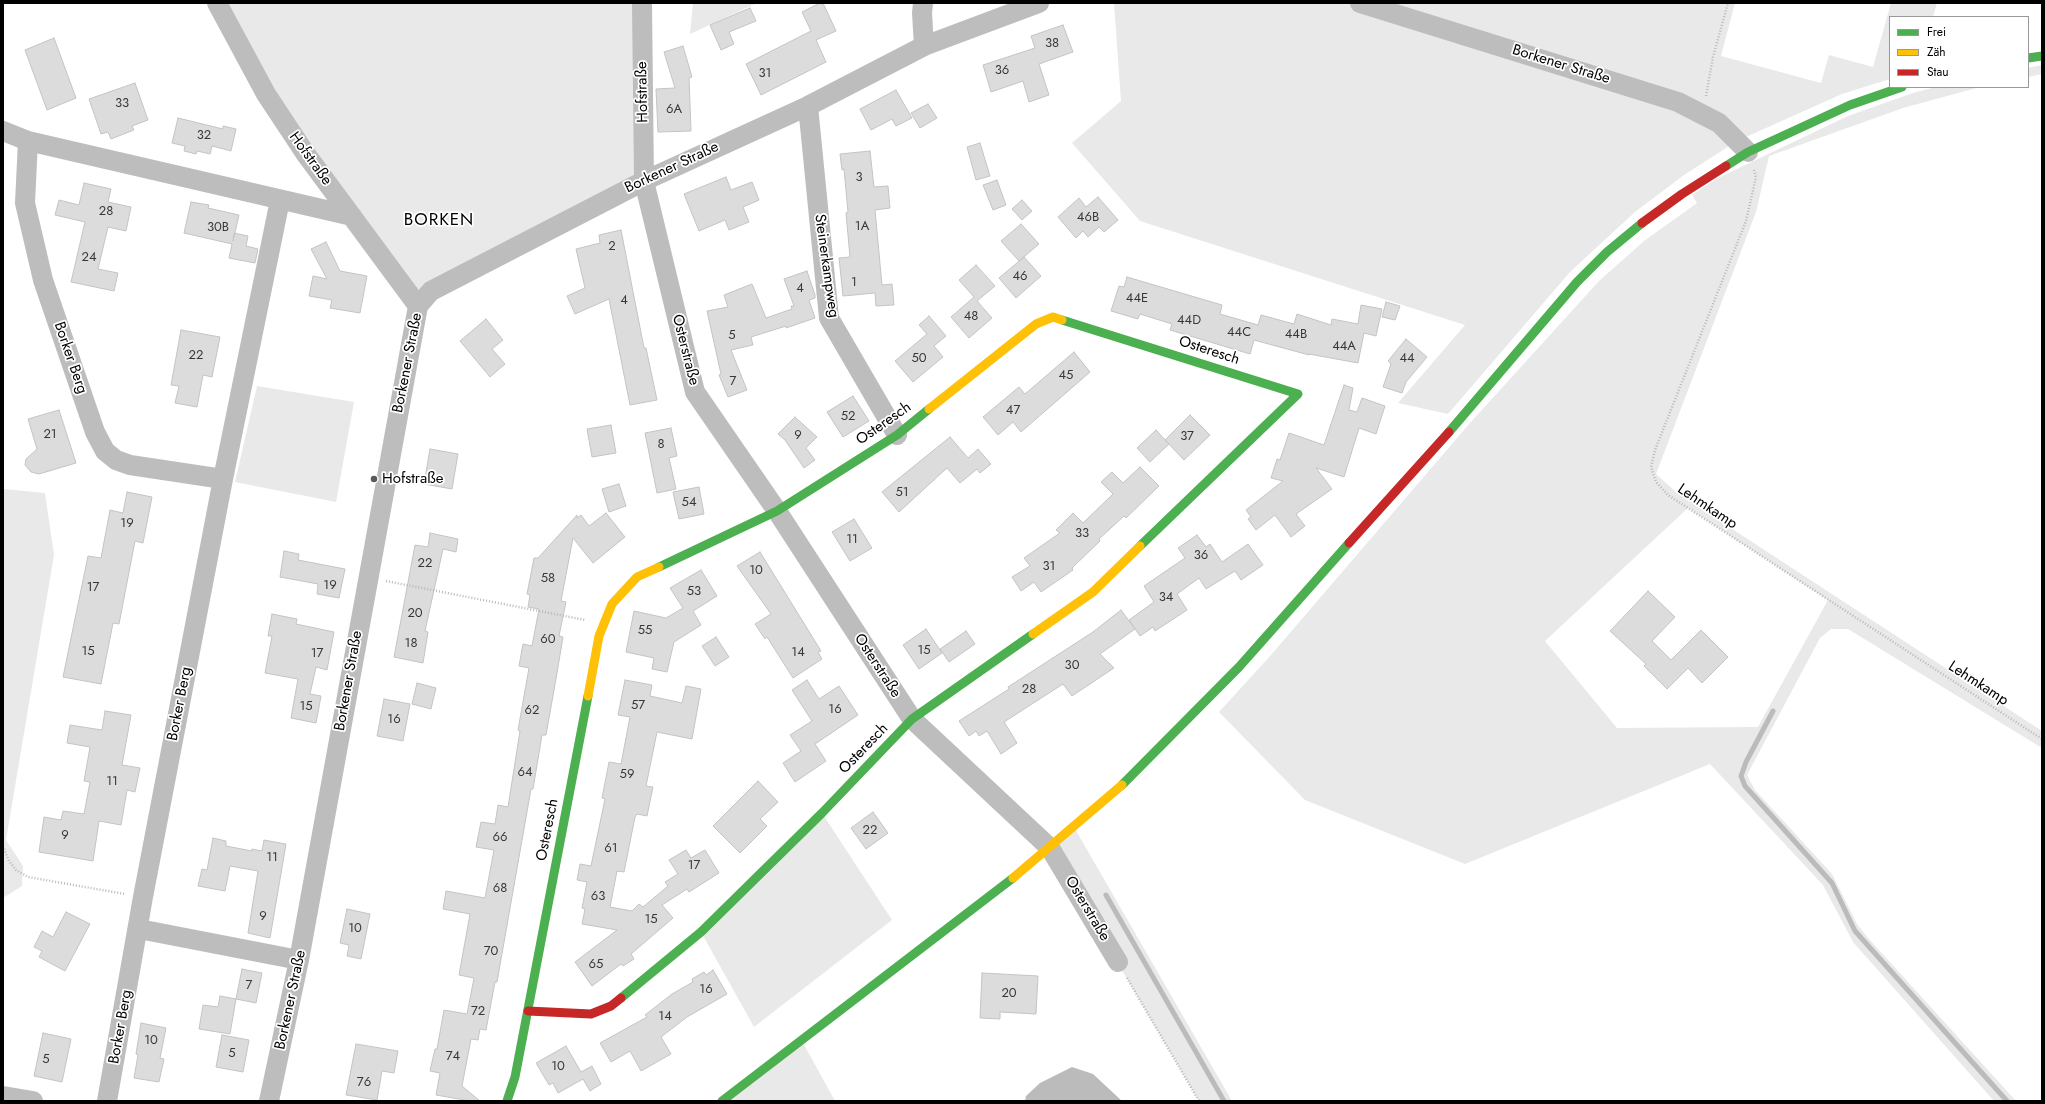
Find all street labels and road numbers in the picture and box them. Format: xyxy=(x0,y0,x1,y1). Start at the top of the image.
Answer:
street label: Borkener Straße xyxy=(1510,42,1612,88)
street label: Hofstraße xyxy=(633,61,653,123)
street label: Hofstraße xyxy=(285,129,335,189)
street label: Borkener Straße xyxy=(622,138,722,198)
street label: Steinerkampweg xyxy=(810,213,842,319)
street label: Borkener Straße xyxy=(389,311,427,415)
street label: Osterstraße xyxy=(667,313,703,387)
street label: Borker Berg xyxy=(49,320,91,396)
street label: Osteresch xyxy=(1176,333,1242,369)
street label: Osteresch xyxy=(853,399,915,449)
street label: Lehmkamp xyxy=(1674,480,1740,534)
street label: Borkener Straße xyxy=(331,629,367,733)
street label: Osterstraße xyxy=(850,631,904,701)
street label: Lehmkamp xyxy=(1945,658,2011,710)
street label: Borker Berg xyxy=(164,665,196,743)
street label: Osteresch xyxy=(836,720,892,778)
street label: Osteresch xyxy=(533,797,563,863)
street label: Osterstraße xyxy=(1061,873,1113,945)
street label: Borkener Straße xyxy=(272,949,310,1051)
street label: Borker Berg xyxy=(106,988,136,1066)

